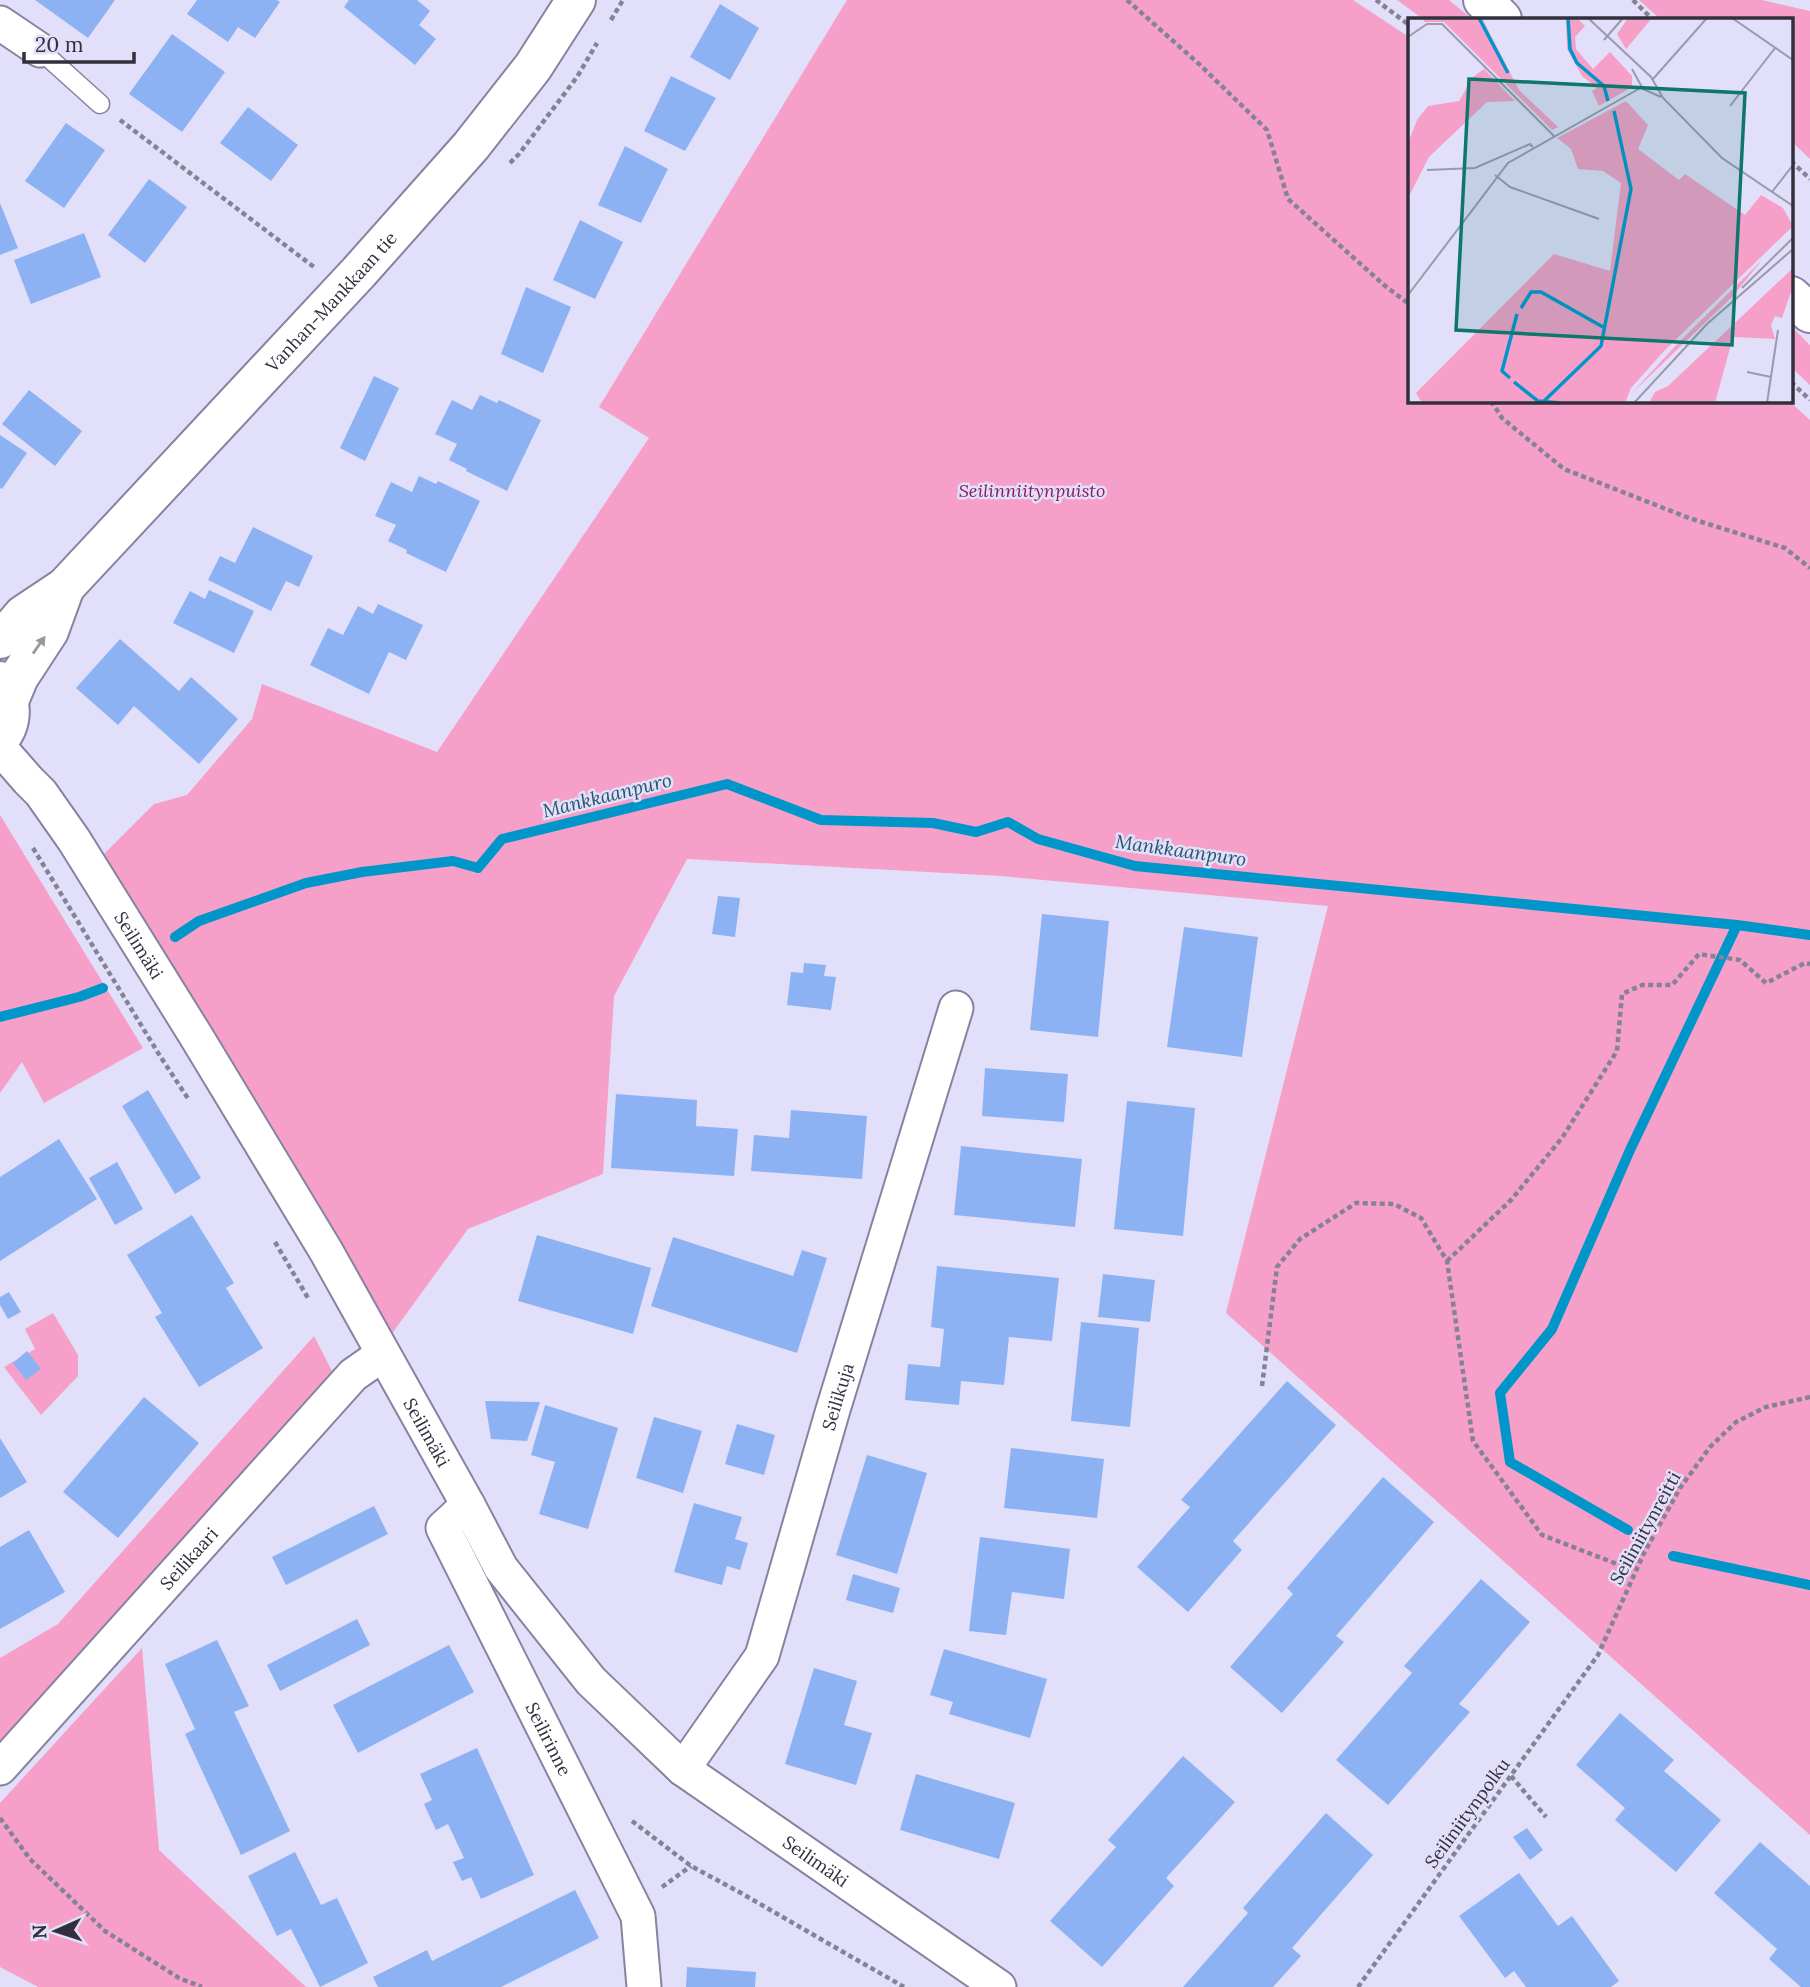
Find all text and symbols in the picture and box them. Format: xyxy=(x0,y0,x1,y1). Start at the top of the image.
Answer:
inset map xyxy=(1408,18,1792,402)
scale bar xyxy=(24,21,135,65)
text: 20 m xyxy=(35,31,84,58)
street label: Vanhan-Mankkaan tie xyxy=(260,226,402,377)
park label: Seilinniitynpuisto xyxy=(959,479,1105,502)
one-way arrow xyxy=(32,636,46,654)
water label: Mankkaanpuro xyxy=(540,767,674,823)
water label: Mankkaanpuro xyxy=(1114,829,1248,871)
street label: Seilimäki xyxy=(110,907,169,983)
street label: Seilikuja xyxy=(816,1360,858,1433)
street label: Seilimäki xyxy=(399,1394,456,1471)
street label: Seiliniitynreitti xyxy=(1604,1467,1686,1589)
street label: Seilikaari xyxy=(154,1522,222,1594)
street label: Seilirinne xyxy=(521,1698,577,1780)
street label: Seiliniitynpolku xyxy=(1419,1753,1515,1872)
street label: Seilimäki xyxy=(779,1830,854,1892)
north arrow xyxy=(21,1896,91,1966)
text: N xyxy=(27,1924,51,1940)

